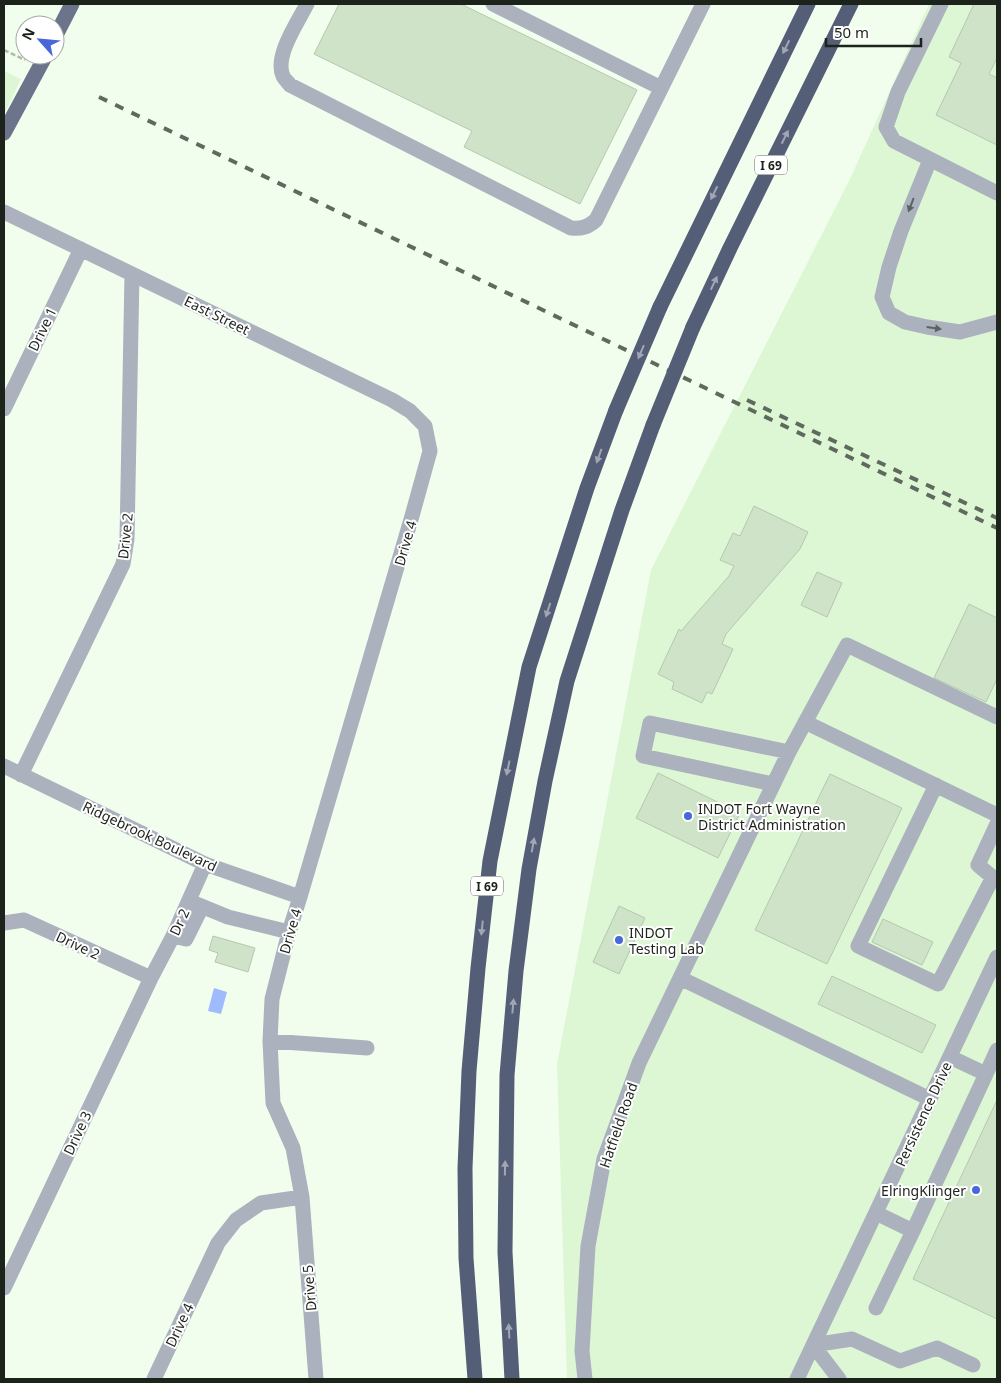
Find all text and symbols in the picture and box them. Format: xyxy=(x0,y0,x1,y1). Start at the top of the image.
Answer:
north arrow xyxy=(15,15,65,65)
scale bar xyxy=(826,15,921,47)
text: 50 m xyxy=(834,22,869,42)
text: N xyxy=(17,24,39,43)
one-way arrow xyxy=(782,40,791,55)
one-way arrow xyxy=(781,130,789,144)
road number: I 69 xyxy=(755,156,787,174)
one-way arrow xyxy=(710,186,718,200)
one-way arrow xyxy=(907,197,914,212)
one-way arrow xyxy=(710,276,718,290)
street label: East Street xyxy=(181,291,253,339)
street label: Drive 1 xyxy=(23,304,61,354)
one-way arrow xyxy=(926,324,942,332)
one-way arrow xyxy=(636,345,644,359)
one-way arrow xyxy=(595,449,603,464)
street label: Drive 2 xyxy=(113,512,137,560)
street label: Drive 4 xyxy=(389,518,421,568)
one-way arrow xyxy=(544,603,551,618)
one-way arrow xyxy=(504,760,512,775)
street label: Ridgebrook Boulevard xyxy=(80,797,220,875)
place label: INDOT Fort Wayne District Administration xyxy=(698,799,846,834)
marker: INDOT Fort Wayne District Administration xyxy=(682,810,694,822)
one-way arrow xyxy=(530,836,538,852)
road number: I 69 xyxy=(471,876,503,896)
street label: Dr 2 xyxy=(165,905,193,939)
street label: Drive 4 xyxy=(274,906,306,956)
one-way arrow xyxy=(478,920,486,936)
place label: INDOT Testing Lab xyxy=(629,923,704,958)
street label: Drive 2 xyxy=(53,927,103,963)
marker: INDOT Testing Lab xyxy=(613,934,625,946)
one-way arrow xyxy=(509,998,517,1014)
street label: Persistence Drive xyxy=(890,1058,956,1170)
street label: Hatfield Road xyxy=(595,1080,641,1170)
street label: Drive 3 xyxy=(59,1108,95,1158)
one-way arrow xyxy=(501,1160,509,1176)
place label: ElringKlinger xyxy=(881,1181,966,1200)
marker: ElringKlinger xyxy=(970,1184,982,1196)
street label: Drive 5 xyxy=(298,1264,320,1312)
street label: Drive 4 xyxy=(161,1300,197,1350)
one-way arrow xyxy=(505,1322,513,1338)

